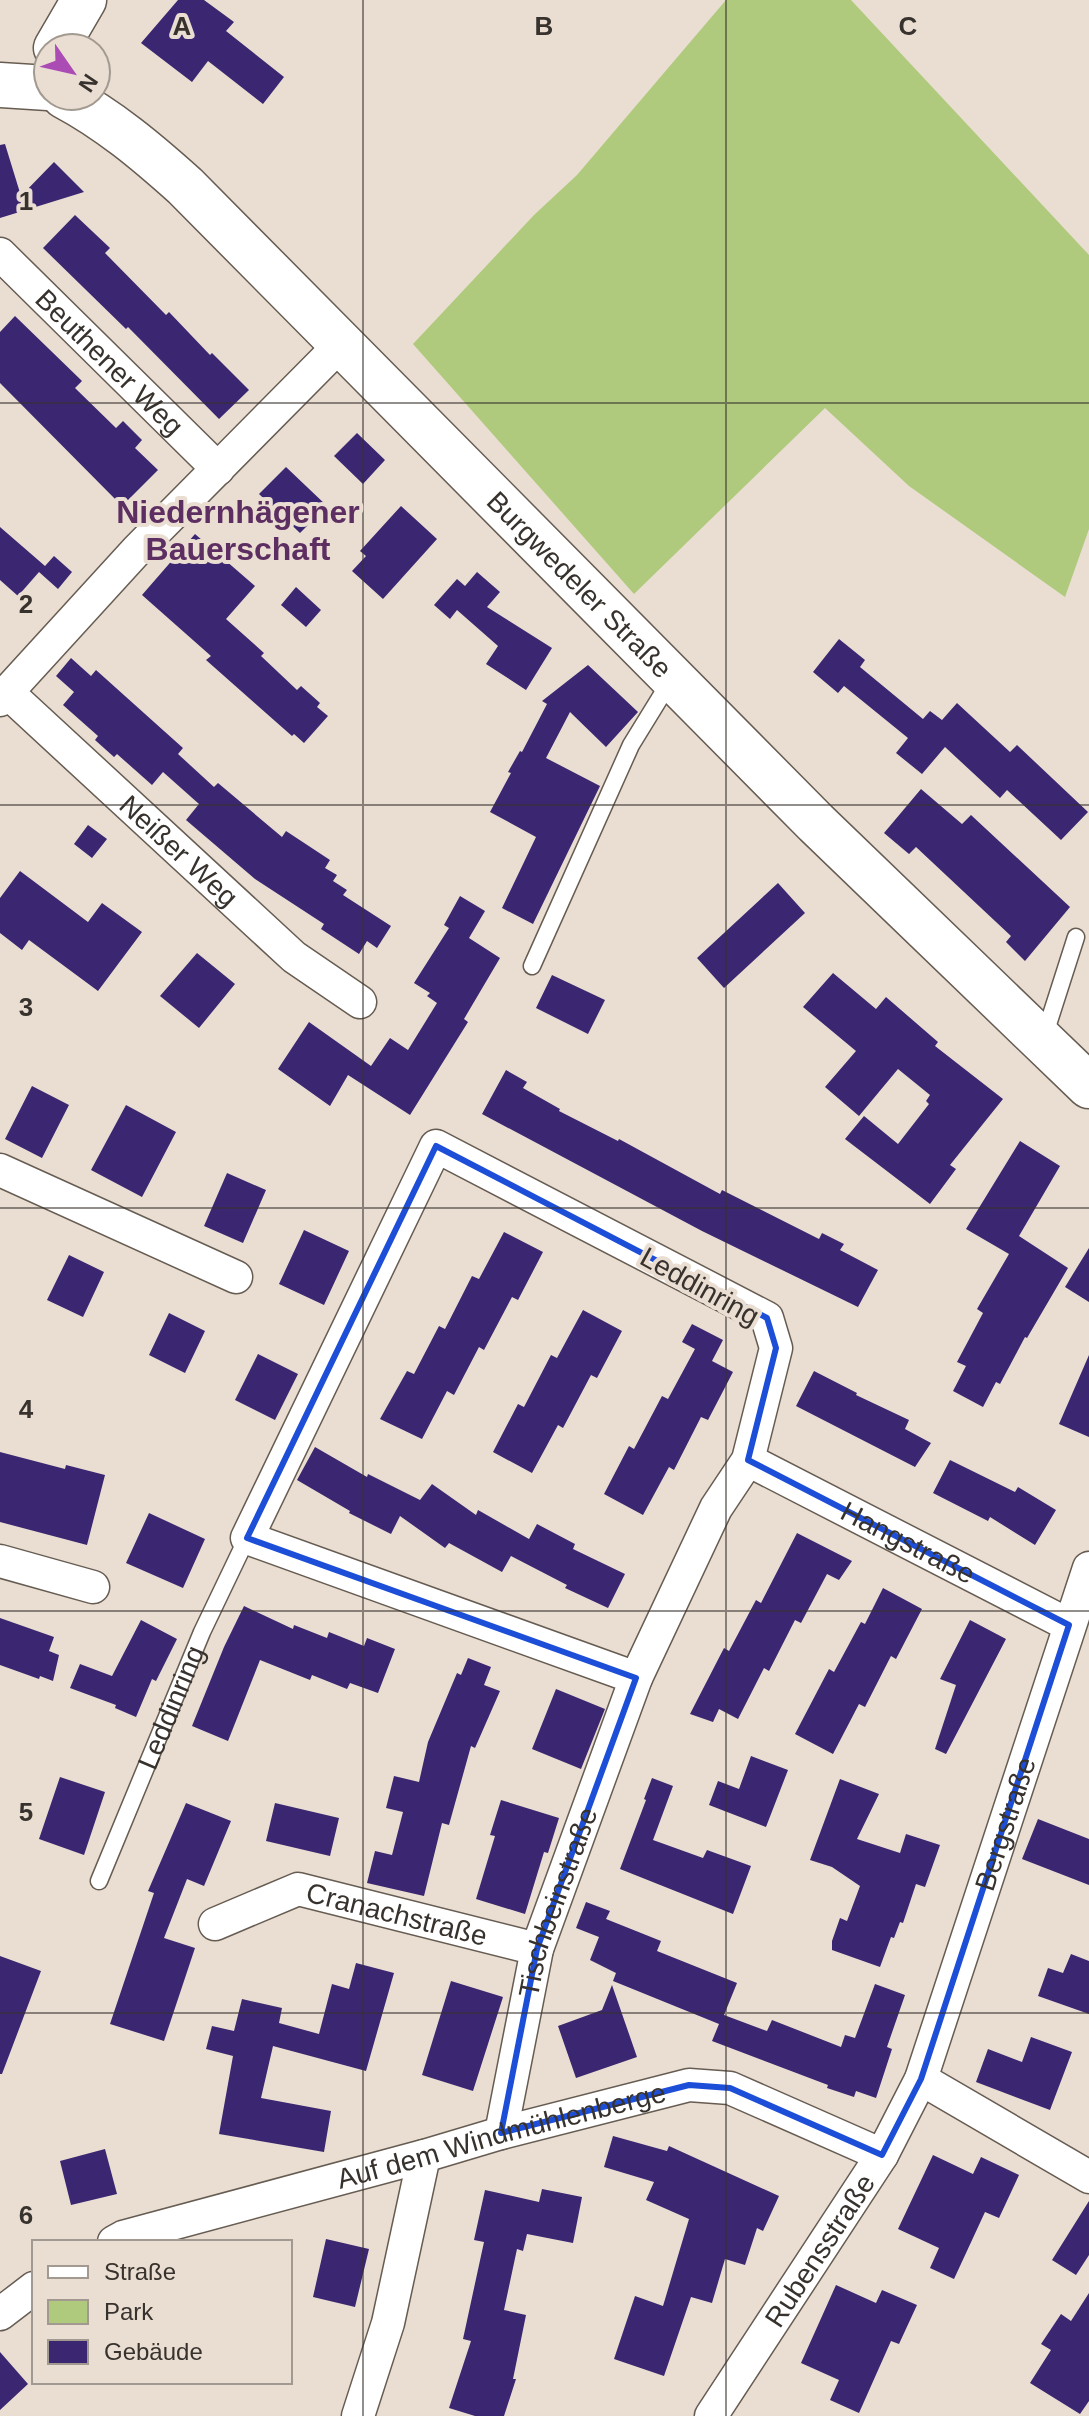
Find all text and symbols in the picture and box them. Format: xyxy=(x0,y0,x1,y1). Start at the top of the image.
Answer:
text: A xyxy=(173,11,192,41)
text: B xyxy=(535,11,553,41)
text: C xyxy=(899,11,918,41)
north arrow xyxy=(32,32,112,112)
text: N xyxy=(73,69,103,96)
text: 1 xyxy=(19,186,33,216)
street label: Beuthener Weg xyxy=(29,283,189,442)
street label: Burgwedeler Straße xyxy=(481,485,678,684)
district label: Niedernhägener Bauerschaft xyxy=(116,494,360,567)
text: 2 xyxy=(19,589,33,619)
street label: Neißer Weg xyxy=(113,789,244,913)
text: 3 xyxy=(19,992,33,1022)
street label: Leddinring xyxy=(635,1241,764,1332)
text: 4 xyxy=(19,1394,34,1424)
street label: Hangstraße xyxy=(836,1495,980,1590)
street label: Leddinring xyxy=(132,1641,211,1774)
street label: Bergstraße xyxy=(969,1753,1042,1895)
text: 5 xyxy=(19,1797,33,1827)
street label: Tischbeinstraße xyxy=(513,1803,603,2000)
street label: Cranachstraße xyxy=(303,1877,490,1952)
street label: Auf dem Windmühlenberge xyxy=(333,2077,669,2195)
street label: Rubensstraße xyxy=(759,2169,881,2333)
text: 6 xyxy=(19,2200,33,2230)
legend xyxy=(32,2240,292,2384)
text: Straße xyxy=(104,2258,176,2285)
text: Park xyxy=(104,2298,154,2325)
text: Gebäude xyxy=(104,2338,203,2365)

